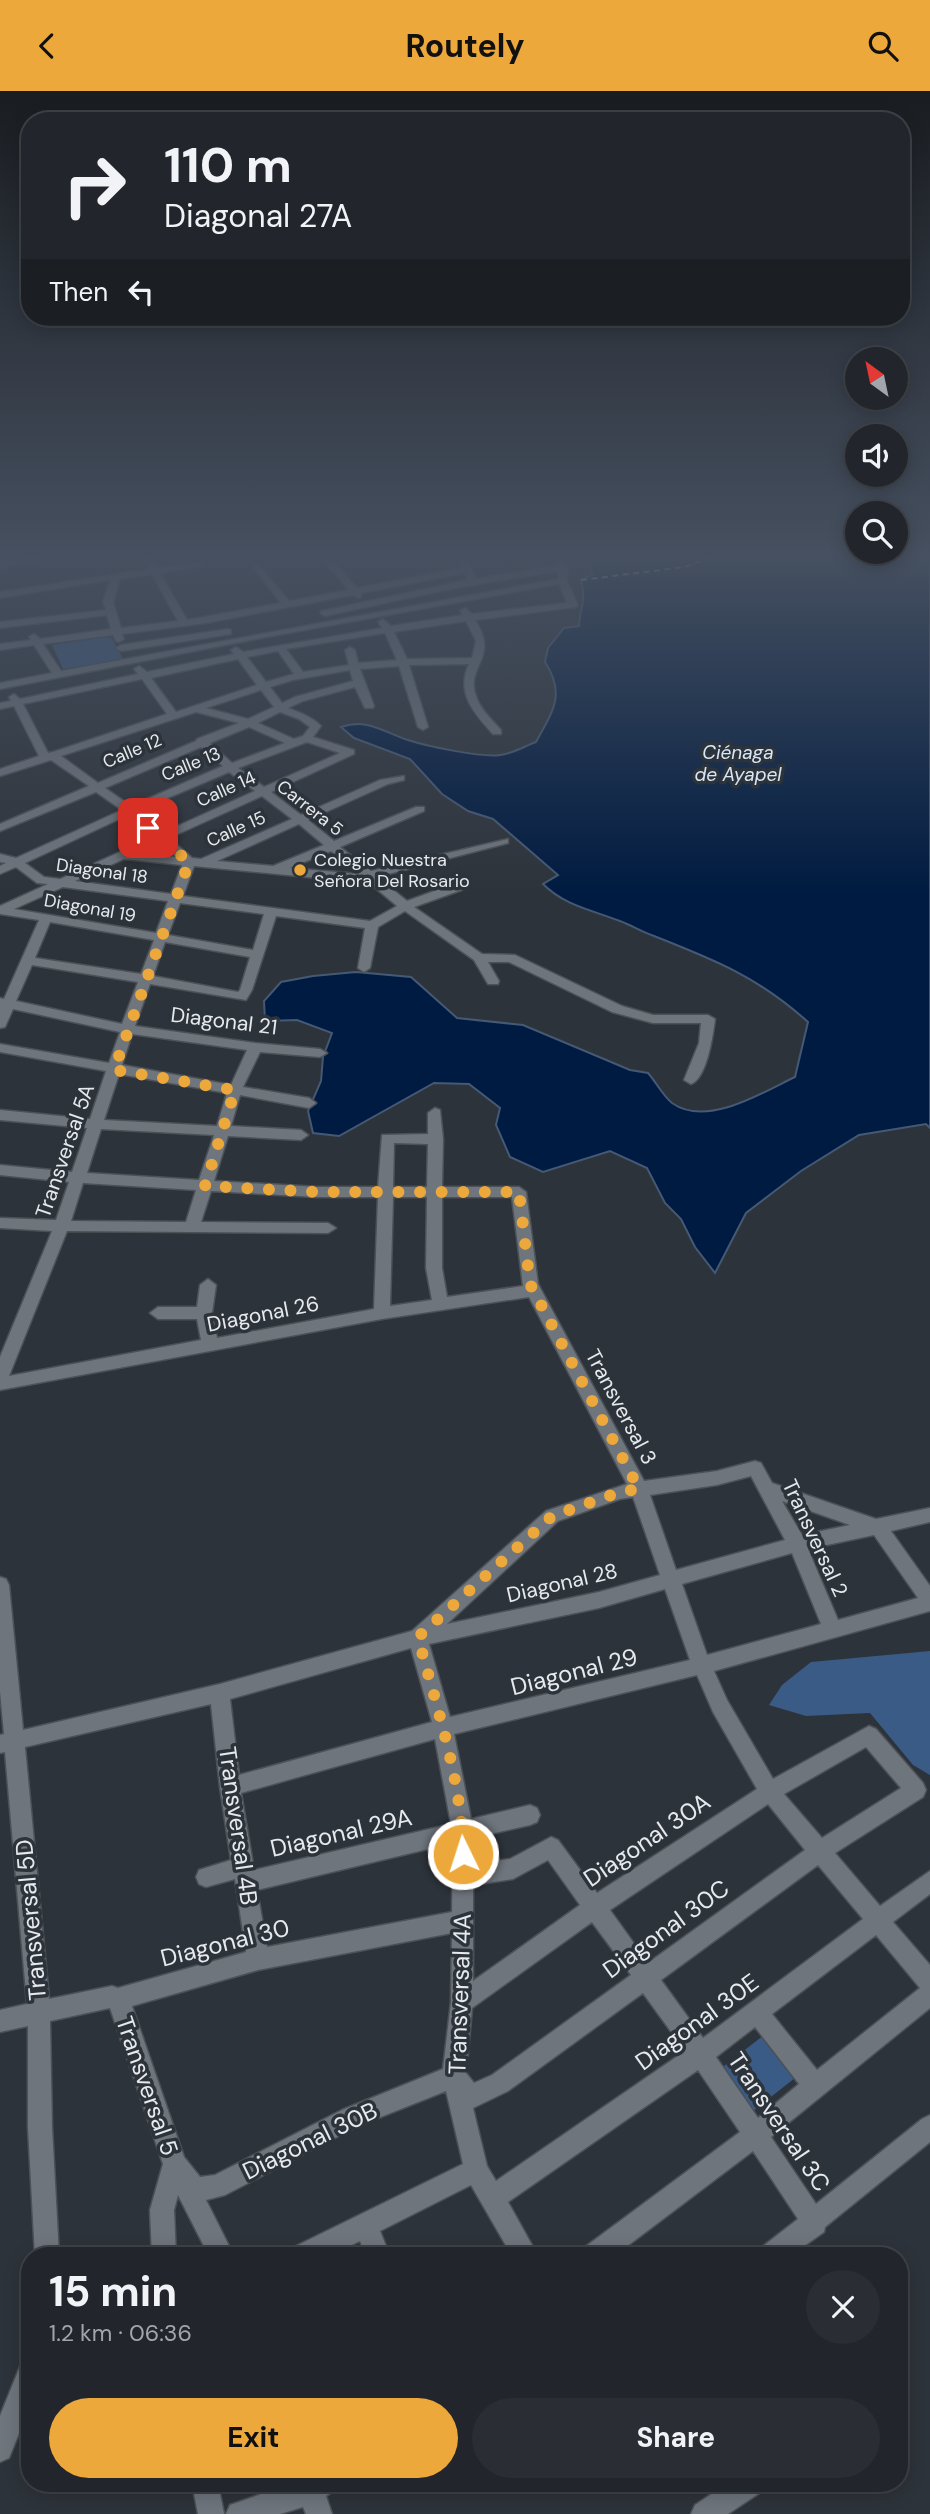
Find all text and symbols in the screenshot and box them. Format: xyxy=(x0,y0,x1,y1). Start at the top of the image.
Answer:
text: Routely xyxy=(405,25,525,67)
icon: back xyxy=(28,27,66,65)
icon: search xyxy=(864,27,902,65)
text: 110 m xyxy=(164,133,292,197)
icon: right xyxy=(49,140,140,231)
text: Diagonal 27A xyxy=(164,195,352,237)
icon: left xyxy=(122,273,160,311)
text: Then xyxy=(49,275,108,309)
north arrow xyxy=(845,347,908,409)
map controls xyxy=(845,347,908,564)
button: sound xyxy=(845,424,908,487)
button: search xyxy=(845,501,908,564)
street label: Calle 12 xyxy=(99,728,165,774)
water label: Ciénaga de Ayapel xyxy=(694,740,782,787)
street label: Calle 13 xyxy=(158,741,224,787)
street label: Calle 14 xyxy=(193,765,259,813)
street label: Carrera 5 xyxy=(272,774,348,842)
pin xyxy=(118,798,178,858)
street label: Calle 15 xyxy=(203,805,269,853)
icon: arrive xyxy=(129,809,167,847)
place label: Colegio Nuestra Señora Del Rosario xyxy=(314,848,470,893)
street label: Diagonal 18 xyxy=(55,853,149,889)
marker: Colegio Nuestra Señora Del Rosario xyxy=(292,862,308,878)
street label: Diagonal 19 xyxy=(42,888,138,928)
street label: Diagonal 21 xyxy=(169,1001,279,1041)
street label: Transversal 5A xyxy=(29,1080,101,1222)
street label: Diagonal 26 xyxy=(205,1289,321,1339)
street label: Transversal 3 xyxy=(579,1344,663,1470)
street label: Transversal 2 xyxy=(776,1475,854,1601)
street label: Diagonal 28 xyxy=(504,1557,620,1609)
street label: Diagonal 29 xyxy=(507,1641,641,1702)
street label: Transversal 4B xyxy=(212,1745,265,1907)
street label: Diagonal 30A xyxy=(577,1786,716,1893)
street label: Diagonal 29A xyxy=(267,1801,415,1864)
position arrow xyxy=(426,1817,500,1891)
street label: Transversal 5D xyxy=(8,1838,53,2002)
street label: Diagonal 30C xyxy=(596,1872,735,1985)
street label: Diagonal 30 xyxy=(157,1912,292,1973)
street label: Transversal 4A xyxy=(441,1913,478,2075)
street label: Diagonal 30E xyxy=(629,1966,765,2077)
street label: Transversal 5 xyxy=(109,2012,186,2160)
street label: Transversal 3C xyxy=(721,2046,838,2198)
street label: Diagonal 30B xyxy=(237,2095,382,2187)
text: 15 min xyxy=(49,2264,177,2319)
button: close xyxy=(806,2270,880,2344)
text: 1.2 km · 06:36 xyxy=(49,2318,192,2348)
button: Exit xyxy=(49,2398,458,2478)
button: Share xyxy=(472,2398,880,2478)

